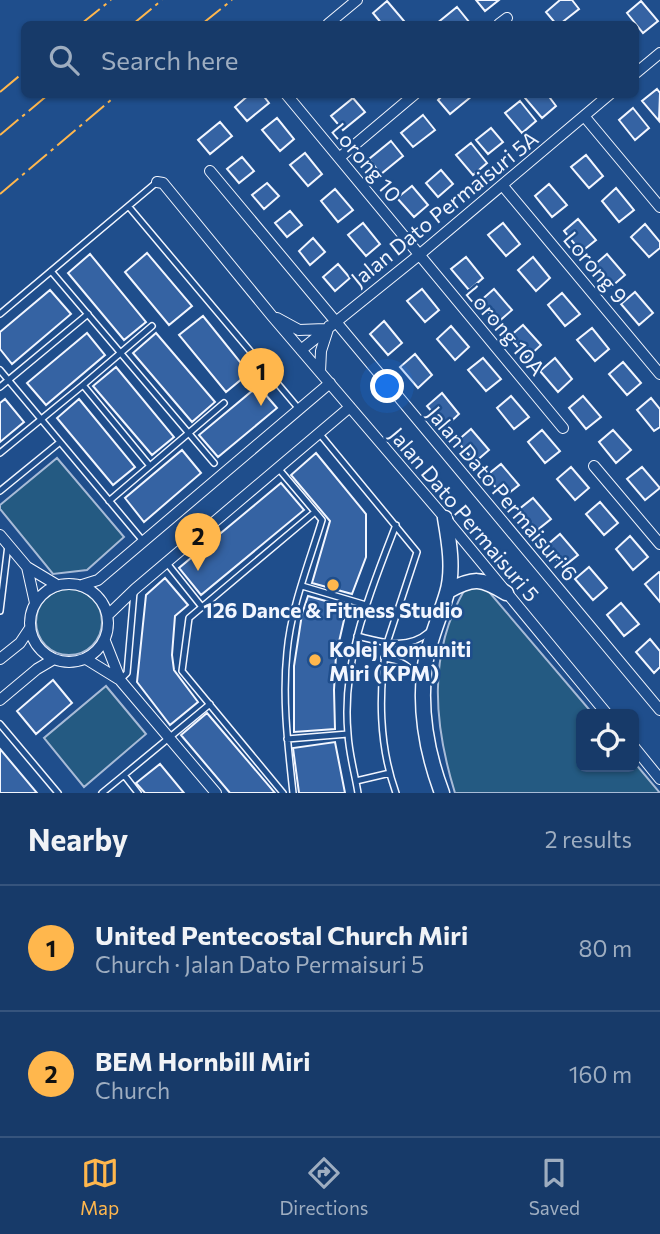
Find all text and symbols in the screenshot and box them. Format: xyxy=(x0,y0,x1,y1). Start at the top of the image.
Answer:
search box xyxy=(21,21,639,98)
icon: search xyxy=(45,41,83,79)
text: Search here xyxy=(101,44,239,75)
street label: Lorong 10 xyxy=(327,117,407,207)
street label: Jalan Dato Permaisuri 5A xyxy=(346,125,542,291)
street label: Lorong 9 xyxy=(559,226,633,308)
street label: Lorong 10A xyxy=(461,280,551,380)
pin: 1 xyxy=(238,348,284,406)
your location xyxy=(370,369,404,403)
street label: Jalan Dato Permaisuri 6 xyxy=(423,401,583,585)
street label: Jalan Dato Permaisuri 5 xyxy=(385,422,545,606)
pin: 2 xyxy=(175,513,221,571)
marker: 126 Dance & Fitness Studio xyxy=(325,577,341,593)
place label: 126 Dance & Fitness Studio xyxy=(203,597,463,622)
place label: Kolej Komuniti Miri (KPM) xyxy=(329,636,471,685)
marker: Kolej Komuniti Miri (KPM) xyxy=(307,652,323,668)
map controls xyxy=(576,709,639,772)
button: locate xyxy=(576,709,639,772)
text: Nearby xyxy=(28,820,128,857)
text: 2 results xyxy=(545,825,632,853)
text: United Pentecostal Church Miri xyxy=(95,919,468,950)
text: 1 xyxy=(46,934,56,962)
text: 80 m xyxy=(579,934,632,962)
text: Church · Jalan Dato Permaisuri 5 xyxy=(95,950,424,978)
text: BEM Hornbill Miri xyxy=(95,1045,311,1076)
text: 2 xyxy=(44,1060,58,1088)
text: 160 m xyxy=(569,1060,632,1088)
text: Church xyxy=(95,1076,170,1104)
tab: Map xyxy=(80,1154,119,1219)
tab: Directions xyxy=(279,1154,369,1219)
tab: Saved xyxy=(529,1154,580,1219)

